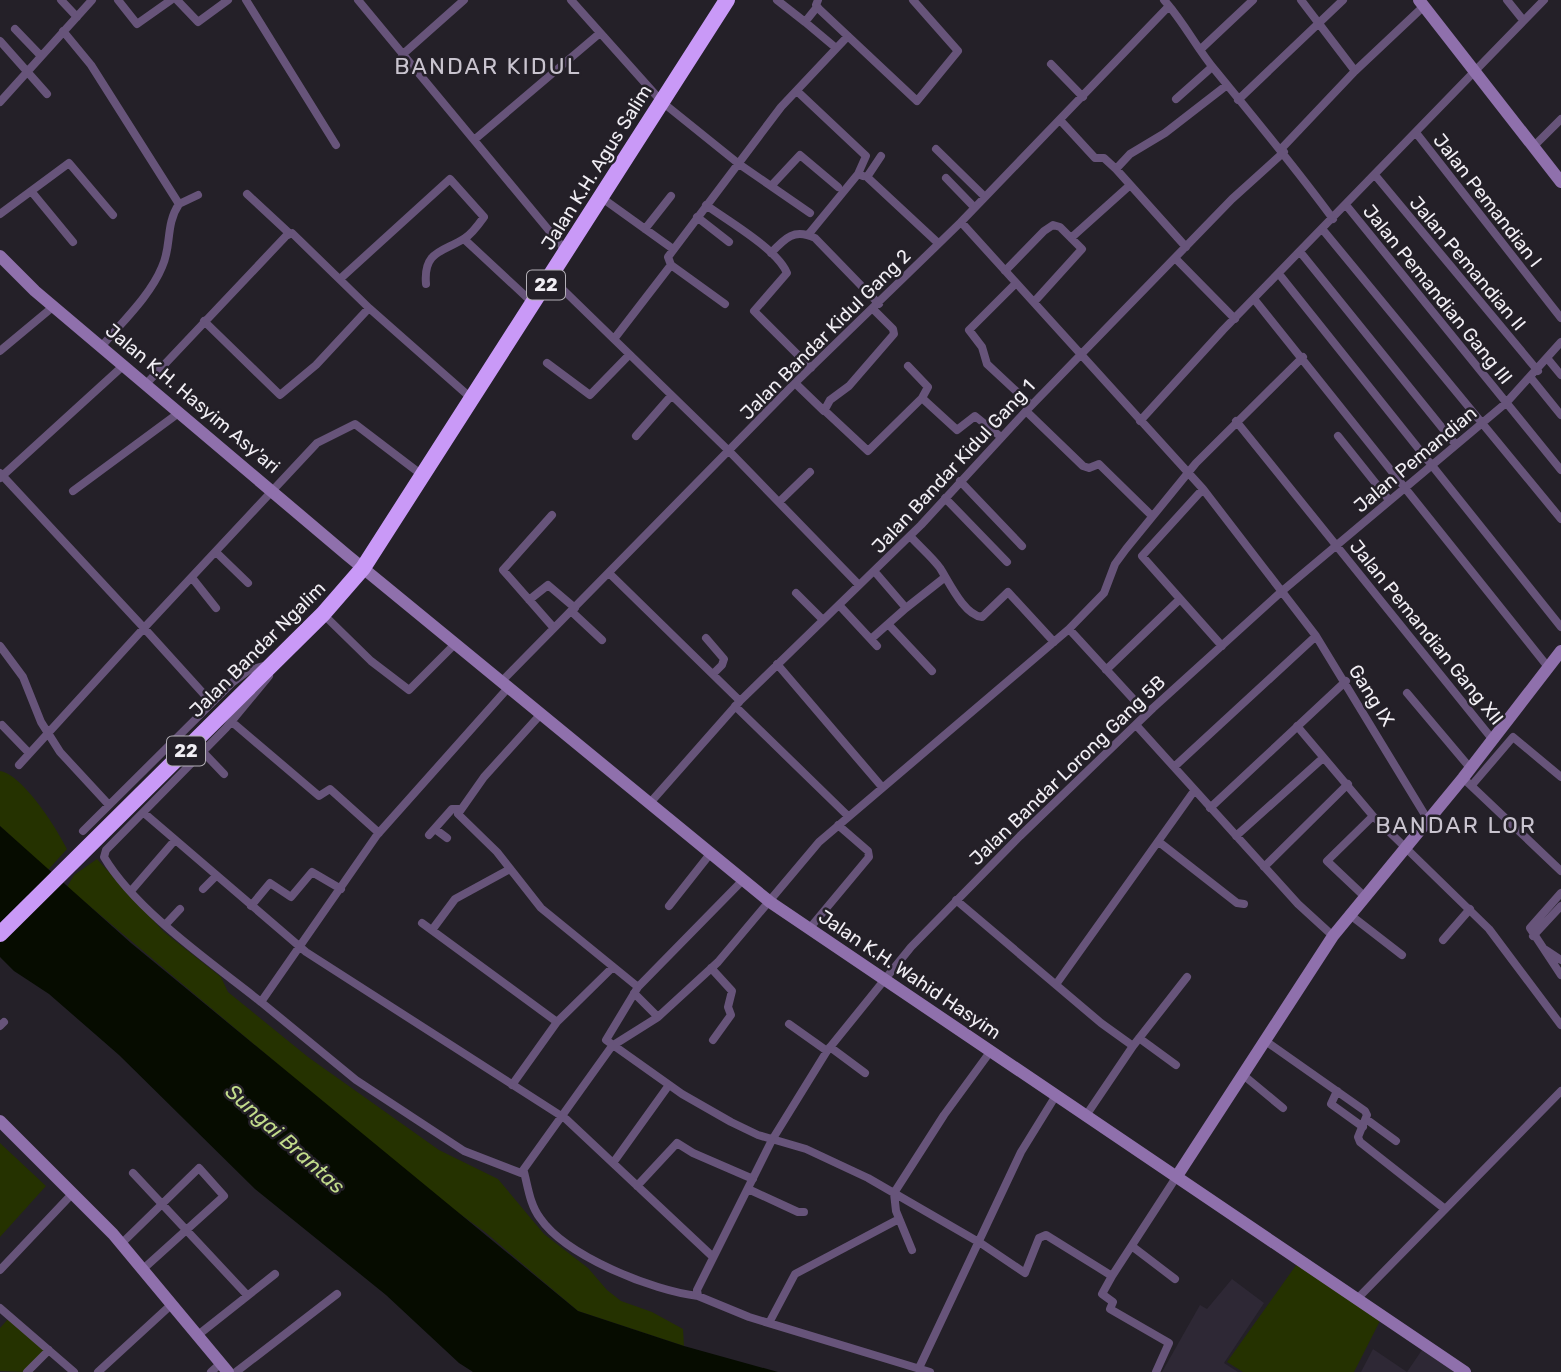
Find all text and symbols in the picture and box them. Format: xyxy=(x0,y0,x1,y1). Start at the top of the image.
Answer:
district label: BANDAR KIDUL xyxy=(394,52,582,80)
street label: Jalan K.H. Agus Salim xyxy=(536,80,657,254)
street label: Jalan Pemandian I xyxy=(1428,129,1547,272)
street label: Jalan Pemandian II xyxy=(1405,191,1531,335)
street label: Jalan Pemandian Gang III xyxy=(1358,200,1517,389)
street label: Jalan Bandar Kidul Gang 2 xyxy=(735,244,915,424)
road number: 22 xyxy=(527,270,565,300)
street label: Jalan K.H. Hasyim Asy'ari xyxy=(101,319,285,478)
street label: Jalan Bandar Kidul Gang 1 xyxy=(867,375,1040,558)
street label: Jalan Pemandian xyxy=(1349,401,1481,517)
street label: Jalan Pemandian Gang XII xyxy=(1345,535,1508,729)
street label: Jalan Bandar Ngalim xyxy=(185,577,330,722)
street label: Gang IX xyxy=(1344,660,1399,730)
street label: Jalan Bandar Lorong Gang 5B xyxy=(965,671,1170,870)
road number: 22 xyxy=(167,736,205,766)
district label: BANDAR LOR xyxy=(1375,811,1537,839)
street label: Jalan K.H. Wahid Hasyim xyxy=(814,905,1005,1044)
water label: Sungai Brantas xyxy=(221,1079,350,1199)

